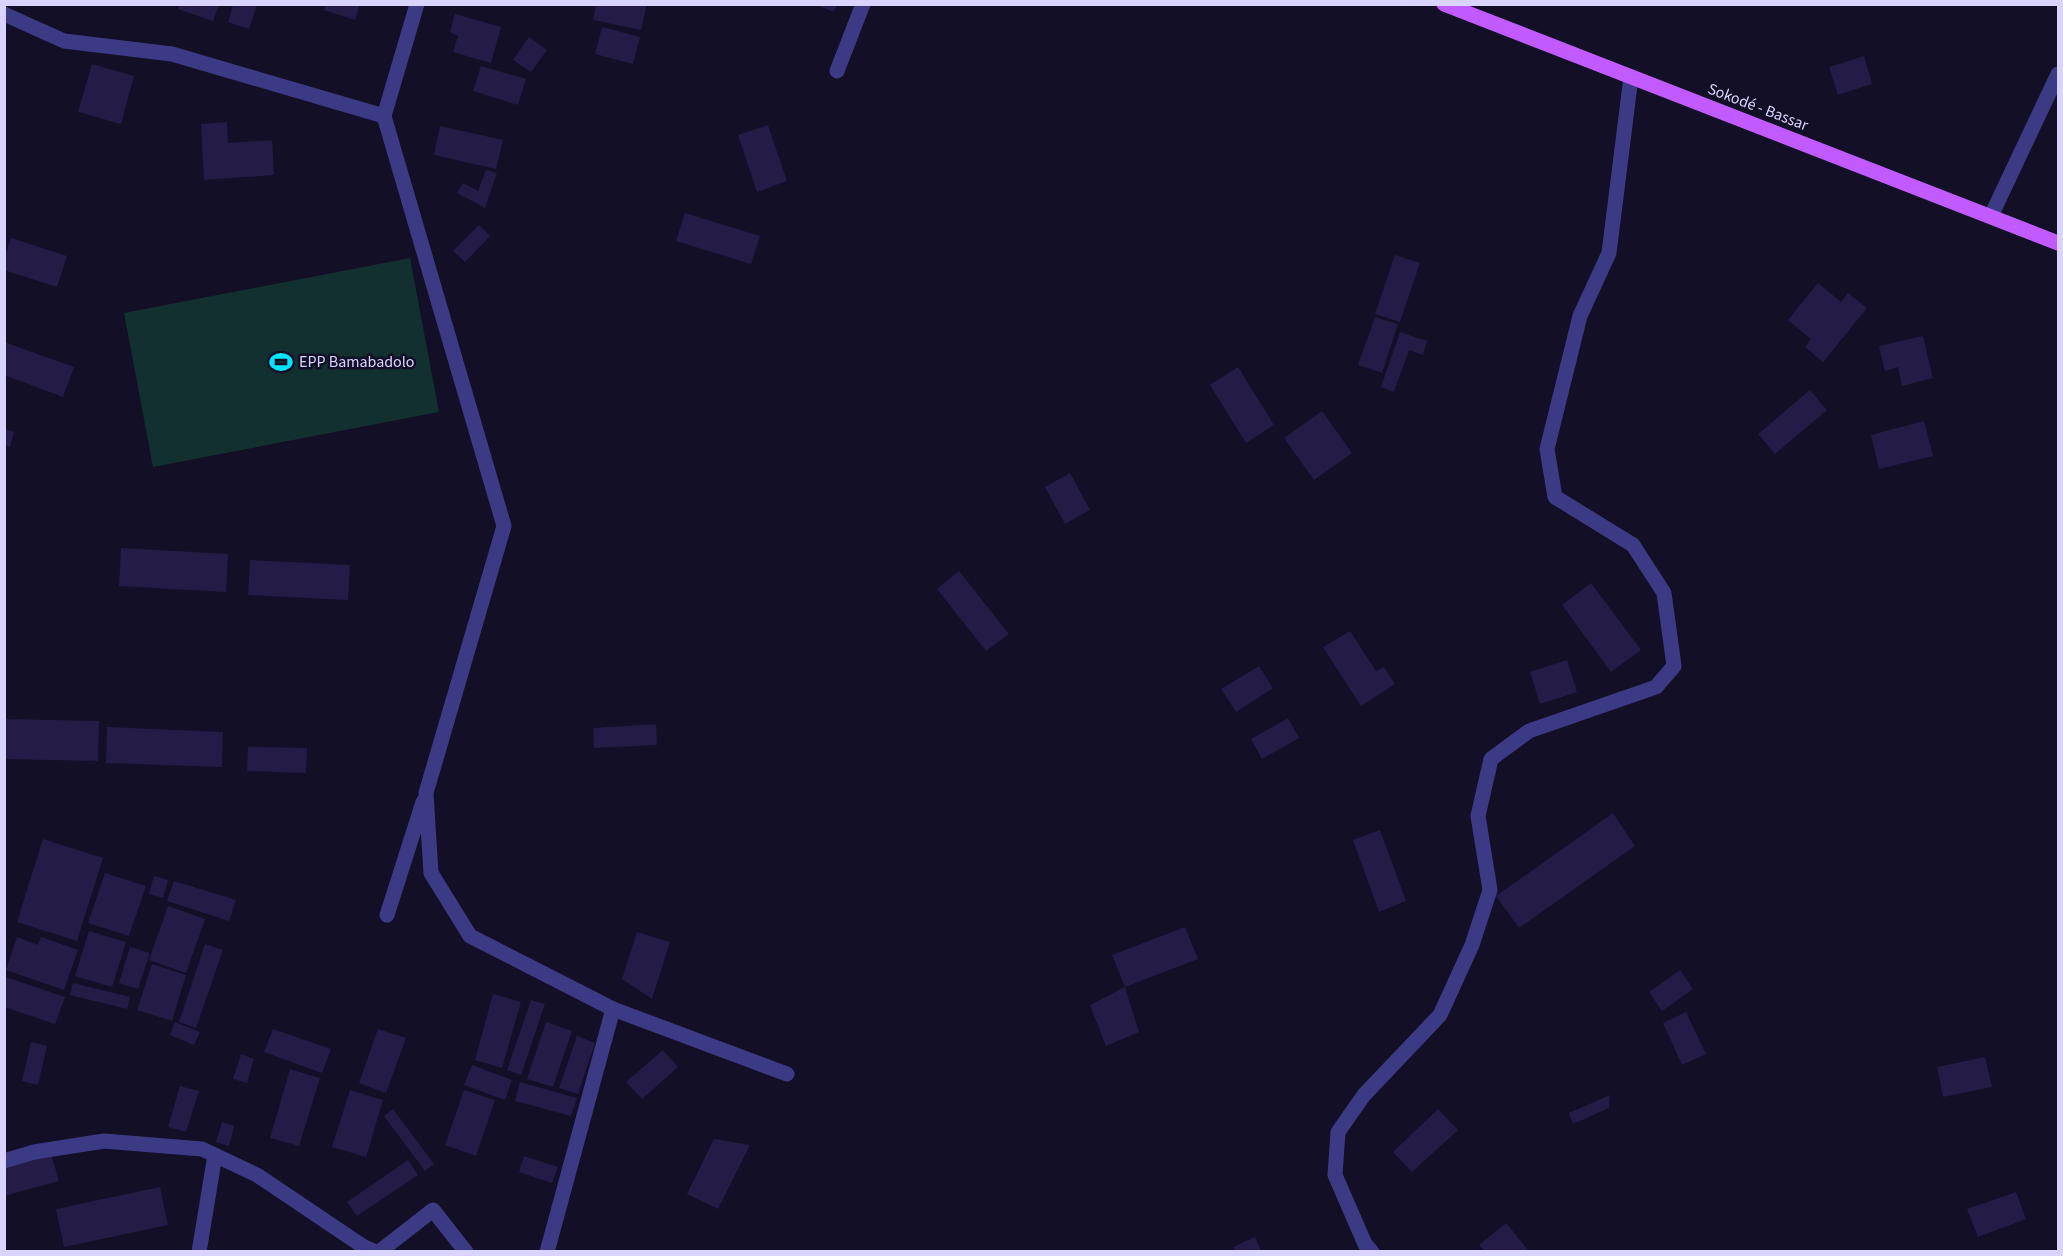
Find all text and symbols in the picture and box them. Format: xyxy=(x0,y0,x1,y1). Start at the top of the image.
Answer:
street label: Sokodé - Bassar xyxy=(1704,78,1812,136)
sports icon: EPP Bamabadolo xyxy=(268,349,294,375)
place label: EPP Bamabadolo xyxy=(299,351,415,373)

